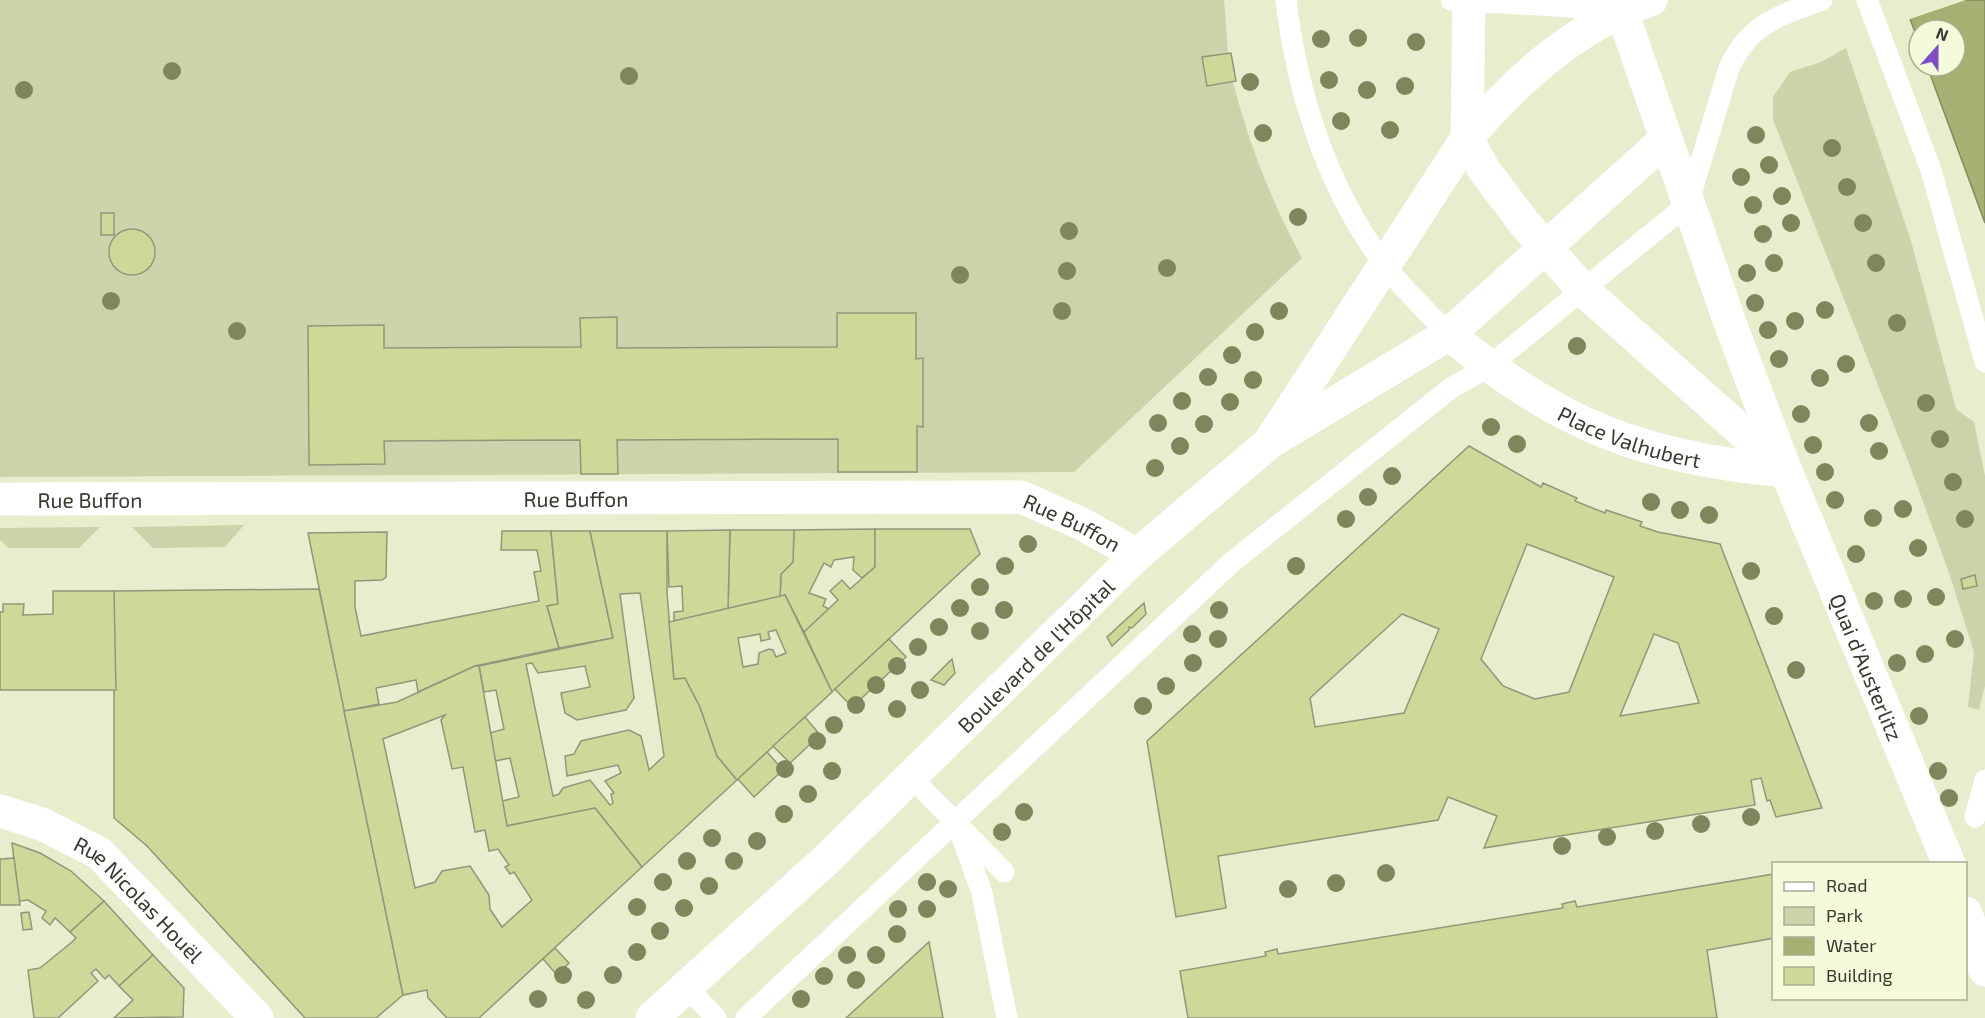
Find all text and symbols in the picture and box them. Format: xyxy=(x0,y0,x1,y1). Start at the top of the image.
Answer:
north arrow xyxy=(1907,18,1967,78)
text: N xyxy=(1934,23,1951,44)
street label: Place Valhubert xyxy=(1554,400,1703,472)
street label: Rue Buffon xyxy=(524,485,628,510)
street label: Rue Buffon xyxy=(38,486,142,511)
street label: Rue Buffon xyxy=(1020,487,1125,556)
street label: Boulevard de l'Hôpital xyxy=(952,572,1119,737)
street label: Quai d'Austerlitz xyxy=(1825,590,1909,744)
street label: Rue Nicolas Houël xyxy=(70,830,209,968)
legend xyxy=(1772,862,1967,1000)
text: Road xyxy=(1826,874,1867,896)
text: Park xyxy=(1826,904,1863,926)
text: Water xyxy=(1826,934,1876,956)
text: Building xyxy=(1826,964,1893,986)

